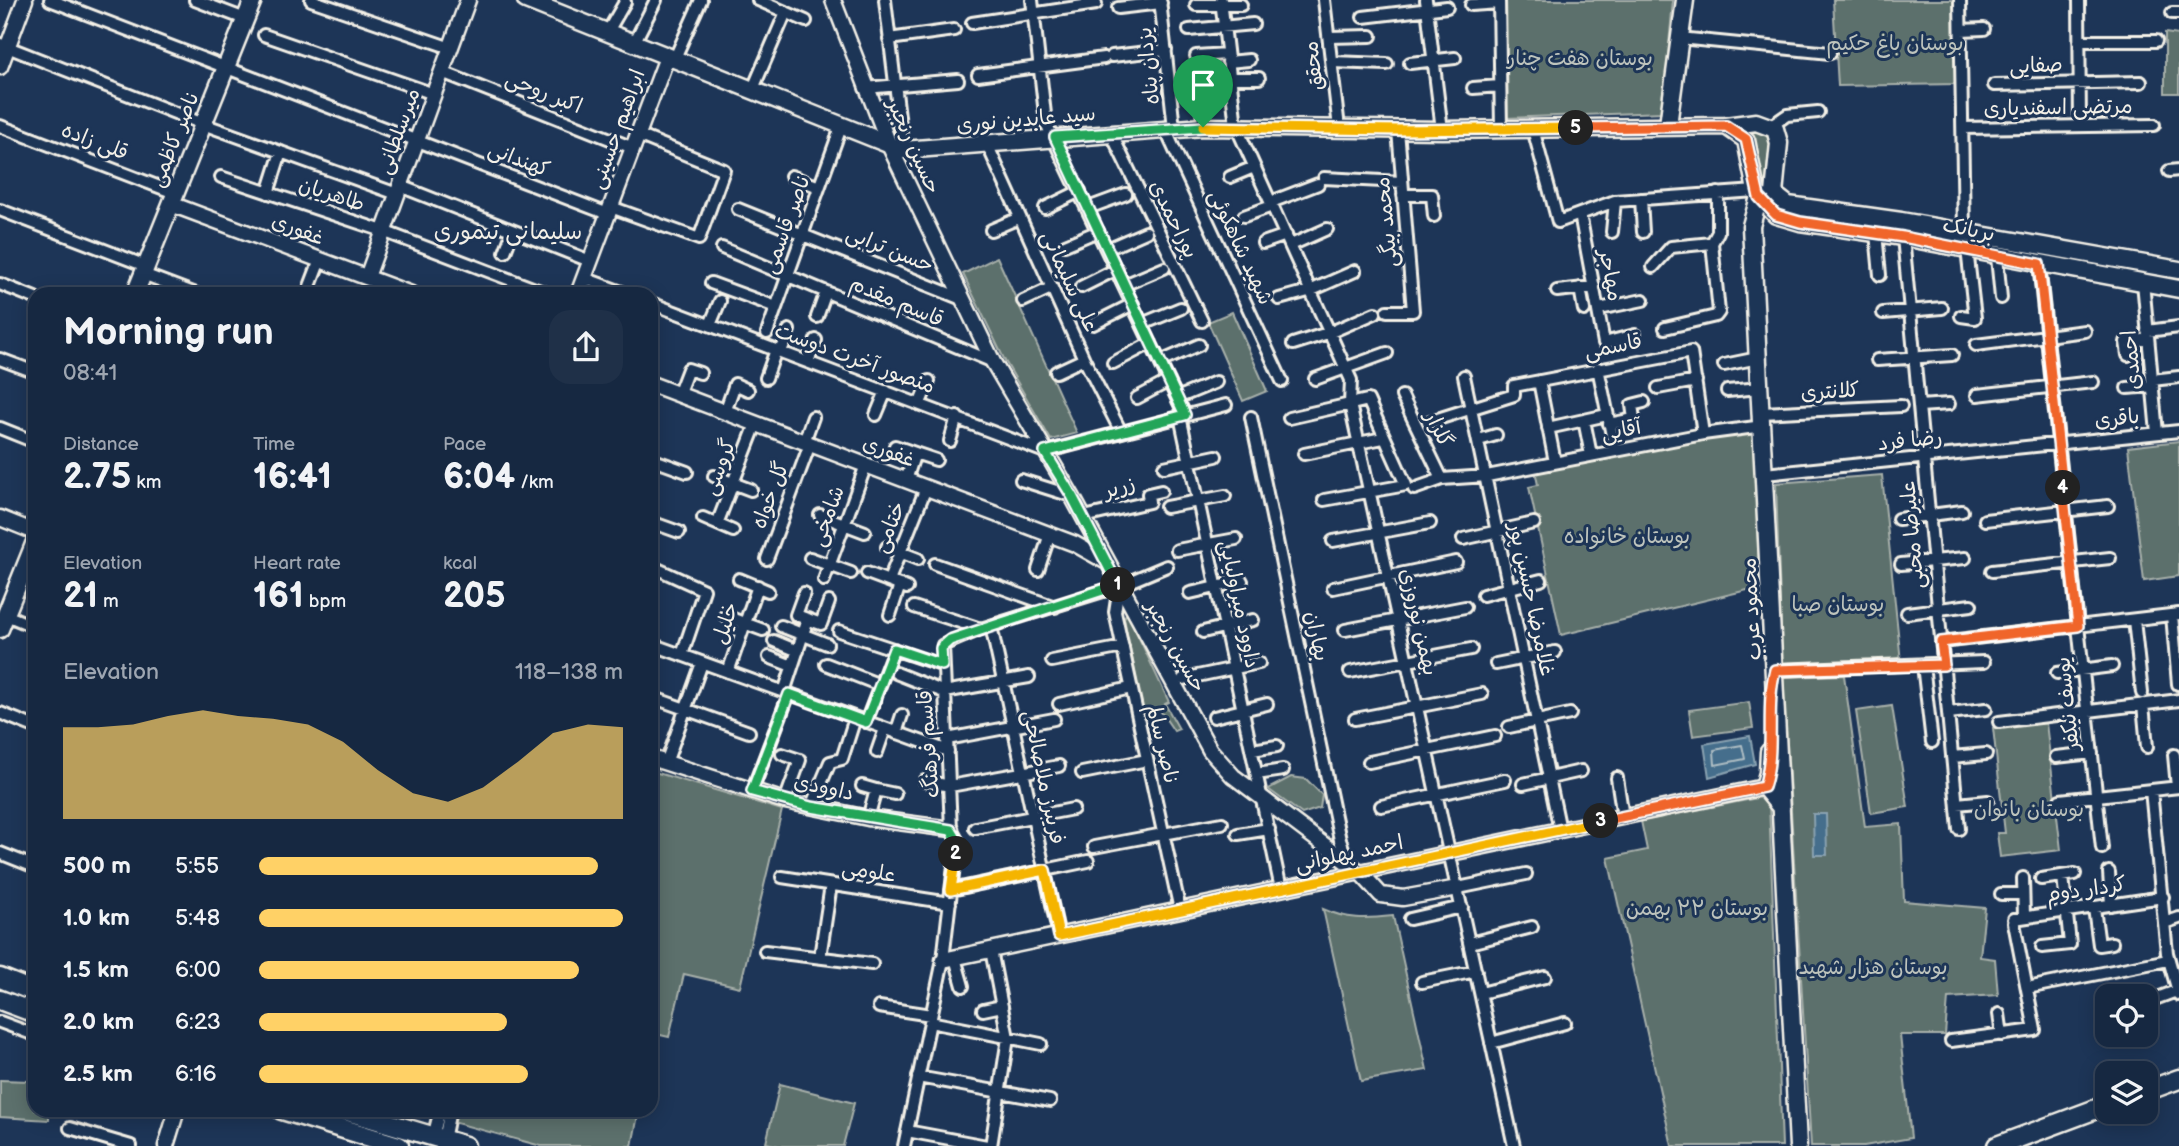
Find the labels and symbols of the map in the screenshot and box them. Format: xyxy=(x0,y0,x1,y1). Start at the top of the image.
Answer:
street label: یزدان پناه xyxy=(1132,26,1165,106)
park label: بوستان باغ حکیم xyxy=(1826,31,1964,59)
street label: محقق xyxy=(1298,40,1329,92)
park label: بوستان هفت چنار xyxy=(1505,46,1653,71)
street label: صفایی xyxy=(2009,52,2063,80)
pin xyxy=(1173,55,1233,127)
street label: اکبر روحی xyxy=(501,66,586,120)
street label: ابراهیم حسینی xyxy=(584,66,654,193)
street label: میرسلطانی xyxy=(371,85,426,178)
street label: ناصر کاظمی xyxy=(144,88,206,191)
street label: حسین رنجبر xyxy=(881,93,946,198)
street label: مرتضی اسفندیاری xyxy=(1983,94,2133,122)
street label: سید عابدین نوری xyxy=(955,101,1097,138)
pin: 5 xyxy=(1558,110,1594,146)
street label: قلی زاده xyxy=(58,117,132,167)
street label: کهندانی xyxy=(484,136,553,184)
street label: ناصر قاسمی xyxy=(757,171,817,277)
street label: طاهریان xyxy=(296,172,368,217)
street label: محمد بیگی xyxy=(1370,175,1404,268)
street label: پوراحمدی xyxy=(1144,176,1203,262)
street label: شهید شاهکوئی xyxy=(1202,186,1278,309)
street label: غفوری xyxy=(268,208,327,251)
street label: بریانک xyxy=(1941,212,1997,247)
district label: سلیمانی تیموری xyxy=(434,218,582,246)
street label: حسن ترابی xyxy=(842,221,937,279)
street label: علی سلیمانی xyxy=(1034,227,1104,336)
street label: مهاجر xyxy=(1593,245,1628,303)
street label: قاسم مقدم xyxy=(845,270,948,335)
street label: منصور آخرت دوست xyxy=(771,318,938,399)
street label: قاسمی xyxy=(1582,329,1644,365)
street label: احمدی xyxy=(2116,329,2147,391)
street label: کلانتری xyxy=(1800,377,1860,406)
street label: باقری xyxy=(2093,404,2141,433)
street label: گلزار xyxy=(1418,405,1458,452)
street label: آقایی xyxy=(1599,414,1644,448)
street label: رضا فرد xyxy=(1876,425,1944,456)
street label: غفوری xyxy=(859,430,918,473)
street label: گروسی xyxy=(697,435,743,499)
street label: گل خواه xyxy=(746,458,795,532)
pin: 4 xyxy=(2046,470,2080,505)
street label: زریر xyxy=(1098,471,1138,505)
street label: علیرضا محبی xyxy=(1895,480,1931,590)
street label: شامخی xyxy=(805,483,851,550)
street label: ختامی xyxy=(868,498,912,557)
street label: غلامرضا حسین پور xyxy=(1503,518,1560,678)
park label: بوستان خانواده xyxy=(1564,524,1690,549)
street label: داوود میراولیایی xyxy=(1213,538,1265,671)
street label: محمود عرب xyxy=(1736,557,1767,661)
street label: بهمن نوروزی xyxy=(1394,566,1443,678)
pin: 1 xyxy=(1100,568,1136,602)
park label: بوستان صبا xyxy=(1792,592,1884,617)
street label: حسین رنجبر xyxy=(1139,594,1211,697)
street label: خلیل xyxy=(707,599,744,647)
street label: بهاران xyxy=(1299,609,1334,663)
street label: یوسف نیکفر xyxy=(2050,656,2085,754)
street label: قاسم فرهنگ xyxy=(912,689,948,799)
street label: ناصر سالم xyxy=(1138,702,1184,787)
street label: فریبرز ملاصالحی xyxy=(1016,708,1070,847)
street label: داوودی xyxy=(792,769,856,806)
park label: بوستان بانوان xyxy=(1974,797,2084,822)
pin: 3 xyxy=(1584,804,1618,838)
street label: احمد پهلوانی xyxy=(1293,830,1406,878)
pin: 2 xyxy=(939,836,974,872)
street label: علومی xyxy=(840,855,898,889)
street label: کردار دوم xyxy=(2044,872,2128,910)
park label: بوستان ۲۲ بهمن xyxy=(1626,896,1768,921)
park label: بوستان هزار شهید xyxy=(1798,955,1948,980)

